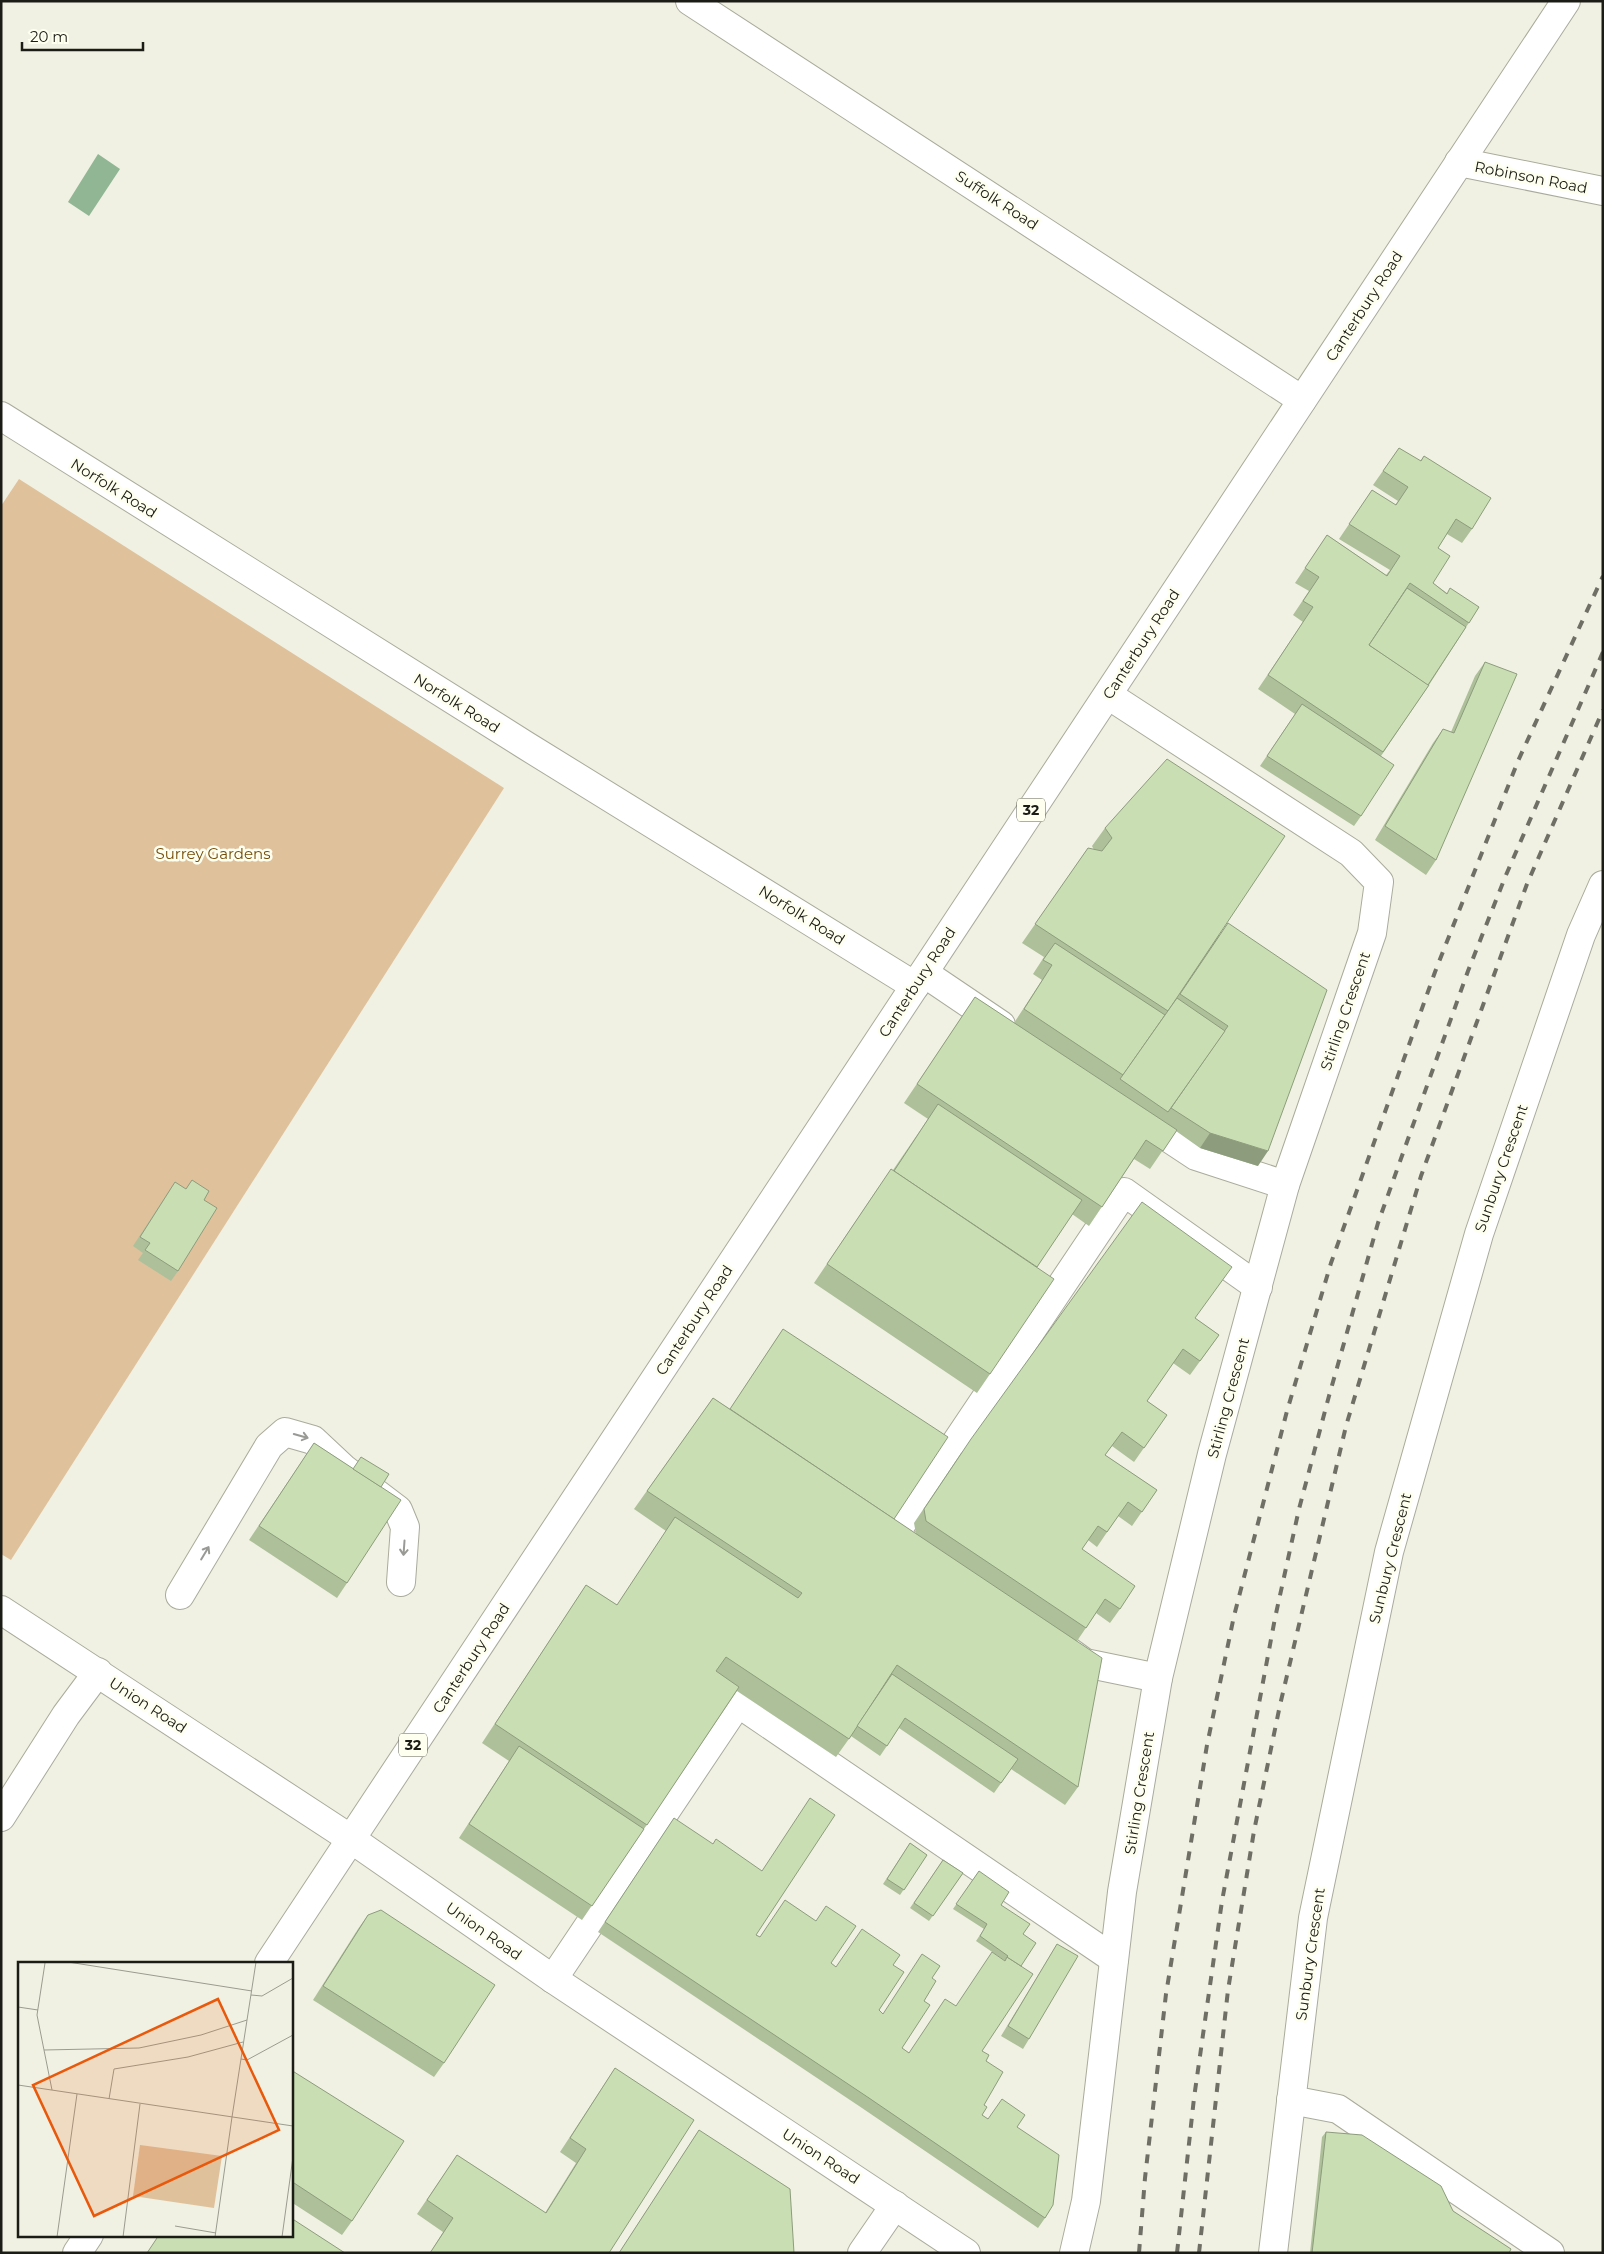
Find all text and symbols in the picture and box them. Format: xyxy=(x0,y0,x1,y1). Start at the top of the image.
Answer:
scale bar xyxy=(22,20,144,52)
text: 20 m xyxy=(30,27,68,46)
street label: Robinson Road xyxy=(1473,157,1589,197)
street label: Suffolk Road xyxy=(952,166,1042,234)
street label: Canterbury Road xyxy=(1321,247,1407,365)
street label: Norfolk Road xyxy=(67,454,161,522)
street label: Canterbury Road xyxy=(1098,585,1184,703)
street label: Norfolk Road xyxy=(410,669,504,737)
road number: 32 xyxy=(1017,798,1045,822)
park label: Surrey Gardens xyxy=(155,844,271,863)
street label: Norfolk Road xyxy=(755,881,849,949)
street label: Canterbury Road xyxy=(874,923,960,1041)
street label: Stirling Crescent xyxy=(1316,949,1374,1073)
street label: Sunbury Crescent xyxy=(1470,1101,1532,1235)
street label: Canterbury Road xyxy=(651,1261,737,1379)
street label: Stirling Crescent xyxy=(1203,1336,1253,1460)
one-way arrow xyxy=(292,1432,308,1442)
street label: Sunbury Crescent xyxy=(1365,1491,1415,1625)
one-way arrow xyxy=(399,1540,408,1556)
one-way arrow xyxy=(200,1546,210,1560)
street label: Canterbury Road xyxy=(428,1599,514,1717)
street label: Union Road xyxy=(106,1673,190,1737)
street label: Stirling Crescent xyxy=(1120,1730,1158,1856)
road number: 32 xyxy=(399,1734,427,1756)
street label: Sunbury Crescent xyxy=(1291,1886,1329,2022)
street label: Union Road xyxy=(442,1898,526,1964)
inset map xyxy=(18,1962,292,2236)
street label: Union Road xyxy=(779,2124,863,2188)

